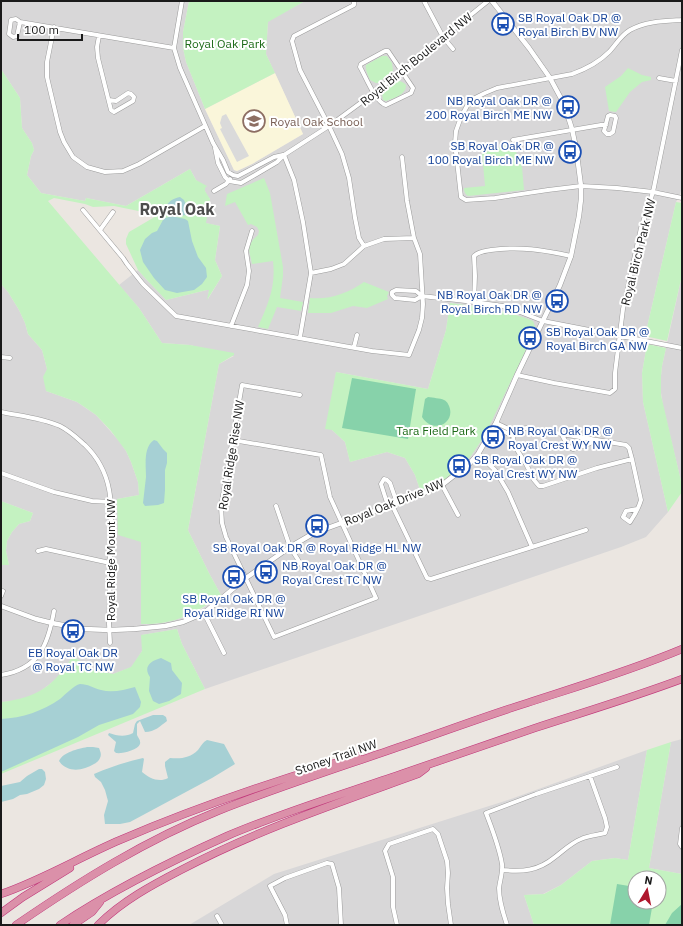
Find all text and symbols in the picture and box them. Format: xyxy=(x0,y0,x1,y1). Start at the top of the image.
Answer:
street label: Royal Birch Boulevard NW xyxy=(357,9,475,109)
place label: SB Royal Oak DR @ Royal Birch BV NW xyxy=(518,10,621,39)
bus stop icon: SB Royal Oak DR @ Royal Birch BV NW xyxy=(490,11,516,37)
scale bar xyxy=(18,16,82,42)
text: 100 m xyxy=(24,22,59,37)
park label: Royal Oak Park xyxy=(185,36,266,51)
place label: NB Royal Oak DR @ 200 Royal Birch ME NW xyxy=(425,93,552,122)
bus stop icon: NB Royal Oak DR @ 200 Royal Birch ME NW xyxy=(555,94,581,120)
school or university icon: Royal Oak School xyxy=(241,108,267,134)
place label: Royal Oak School xyxy=(270,114,363,129)
place label: SB Royal Oak DR @ 100 Royal Birch ME NW xyxy=(427,138,554,167)
bus stop icon: SB Royal Oak DR @ 100 Royal Birch ME NW xyxy=(557,139,583,165)
street label: Royal Birch Park NW xyxy=(617,197,659,307)
district label: Royal Oak xyxy=(139,199,215,219)
place label: NB Royal Oak DR @ Royal Birch RD NW xyxy=(437,287,542,316)
bus stop icon: NB Royal Oak DR @ Royal Birch RD NW xyxy=(544,288,570,314)
place label: SB Royal Oak DR @ Royal Birch GA NW xyxy=(546,324,649,353)
bus stop icon: SB Royal Oak DR @ Royal Birch GA NW xyxy=(517,325,543,351)
street label: Royal Ridge Rise NW xyxy=(215,399,247,511)
park label: Tara Field Park xyxy=(396,423,477,438)
place label: NB Royal Oak DR @ Royal Crest WY NW xyxy=(508,423,613,452)
bus stop icon: NB Royal Oak DR @ Royal Crest WY NW xyxy=(480,424,506,450)
place label: SB Royal Oak DR @ Royal Crest WY NW xyxy=(474,452,578,481)
bus stop icon: SB Royal Oak DR @ Royal Crest WY NW xyxy=(446,453,472,479)
street label: Royal Oak Drive NW xyxy=(342,475,446,529)
street label: Royal Ridge Mount NW xyxy=(103,499,118,621)
bus stop icon: SB Royal Oak DR @ Royal Ridge HL NW xyxy=(304,513,330,539)
place label: SB Royal Oak DR @ Royal Ridge HL NW xyxy=(213,540,422,555)
place label: NB Royal Oak DR @ Royal Crest TC NW xyxy=(282,558,387,587)
bus stop icon: NB Royal Oak DR @ Royal Crest TC NW xyxy=(253,559,279,585)
bus stop icon: SB Royal Oak DR @ Royal Ridge RI NW xyxy=(221,564,247,590)
place label: SB Royal Oak DR @ Royal Ridge RI NW xyxy=(182,591,286,620)
bus stop icon: EB Royal Oak DR @ Royal TC NW xyxy=(60,618,86,644)
place label: EB Royal Oak DR @ Royal TC NW xyxy=(28,645,118,674)
street label: Stoney Trail NW xyxy=(293,736,379,778)
north arrow xyxy=(627,870,667,910)
text: N xyxy=(644,873,654,888)

